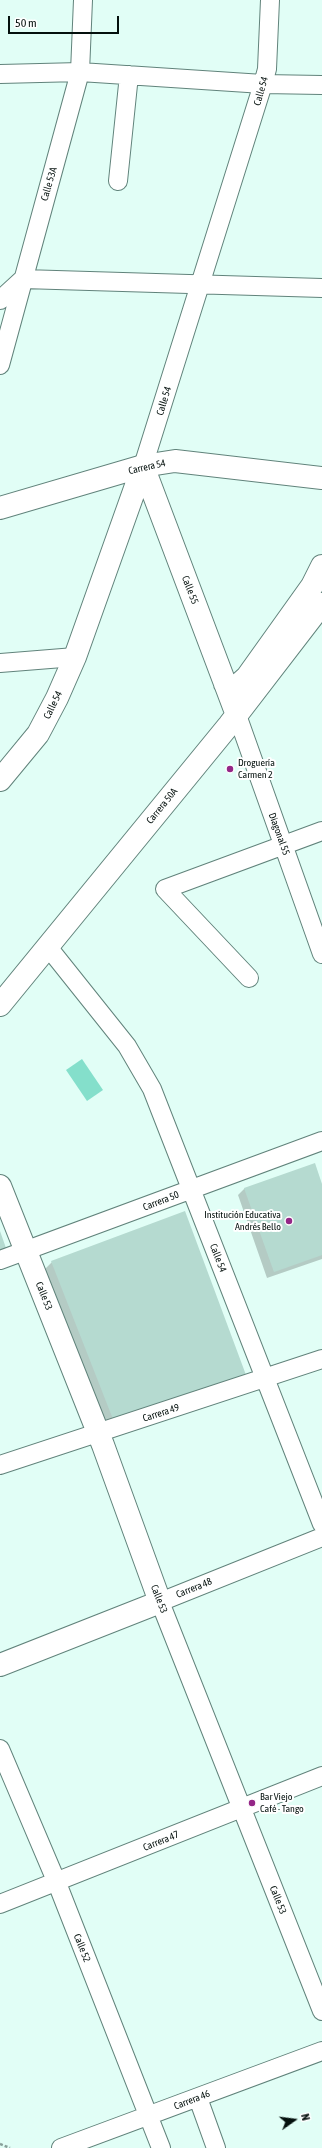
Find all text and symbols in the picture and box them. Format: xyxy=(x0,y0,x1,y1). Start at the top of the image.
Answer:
scale bar xyxy=(10,8,121,34)
text: 50 m xyxy=(15,16,37,30)
street label: Calle 54 xyxy=(251,75,271,107)
street label: Calle 53A xyxy=(38,166,60,202)
street label: Calle 54 xyxy=(154,385,174,417)
street label: Carrera 54 xyxy=(127,457,167,477)
street label: Calle 55 xyxy=(179,574,201,606)
street label: Calle 54 xyxy=(41,689,65,721)
place label: Droguería Carmen 2 xyxy=(238,757,275,780)
marker: Droguería Carmen 2 xyxy=(225,764,235,774)
street label: Carrera 50A xyxy=(144,786,180,826)
street label: Diagonal 55 xyxy=(266,811,292,857)
street label: Carrera 50 xyxy=(141,1189,181,1213)
place label: Institución Educativa Andrés Bello xyxy=(204,1209,281,1232)
marker: Institución Educativa Andrés Bello xyxy=(284,1216,294,1226)
street label: Calle 54 xyxy=(207,1242,229,1274)
street label: Calle 53 xyxy=(33,1280,55,1312)
street label: Carrera 49 xyxy=(141,1401,181,1425)
street label: Carrera 48 xyxy=(174,1575,214,1601)
street label: Calle 53 xyxy=(148,1583,170,1615)
place label: Bar Viejo Café - Tango xyxy=(260,1791,304,1814)
marker: Bar Viejo Café - Tango xyxy=(247,1798,257,1808)
street label: Carrera 47 xyxy=(141,1828,181,1854)
street label: Calle 53 xyxy=(267,1884,289,1916)
street label: Calle 52 xyxy=(71,1932,93,1964)
street label: Carrera 46 xyxy=(172,2088,212,2112)
north arrow xyxy=(274,2100,314,2140)
text: N xyxy=(299,2112,312,2122)

